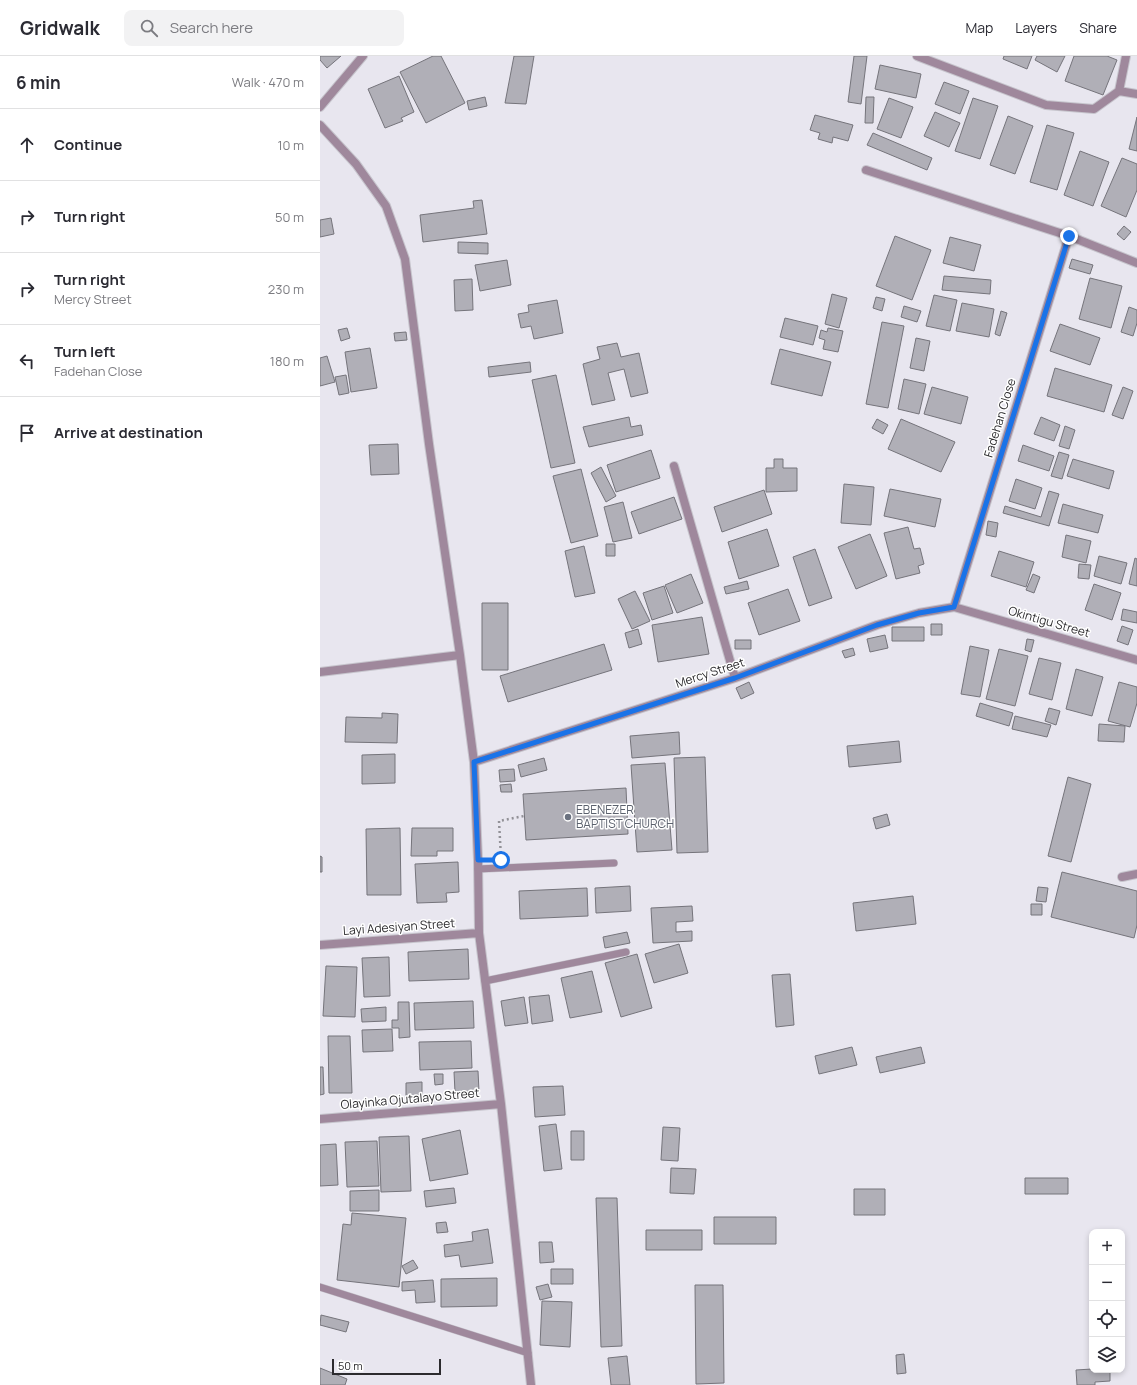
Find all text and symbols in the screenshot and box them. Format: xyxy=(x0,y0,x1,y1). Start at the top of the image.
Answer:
search box xyxy=(124,10,404,46)
text: Gridwalk xyxy=(20,15,100,41)
icon: search xyxy=(138,17,160,39)
text: Search here xyxy=(170,17,253,38)
text: Map xyxy=(965,18,993,37)
text: Layers xyxy=(1015,18,1057,37)
text: Share xyxy=(1079,18,1117,37)
text: 6 min xyxy=(16,71,61,94)
text: Walk · 470 m xyxy=(232,73,304,91)
icon: ahead xyxy=(16,134,38,156)
text: Continue xyxy=(54,134,122,155)
text: 10 m xyxy=(277,136,304,154)
icon: right xyxy=(16,206,38,228)
text: Turn right xyxy=(54,206,125,227)
text: 50 m xyxy=(275,208,304,226)
route end xyxy=(1060,227,1078,245)
text: Turn right xyxy=(54,269,125,290)
icon: right xyxy=(16,278,38,300)
text: 230 m xyxy=(268,280,304,298)
text: Mercy Street xyxy=(54,290,132,308)
text: Turn left xyxy=(54,341,116,362)
icon: left xyxy=(16,350,38,372)
text: 180 m xyxy=(270,352,304,370)
text: Fadehan Close xyxy=(54,362,142,380)
street label: Fadehan Close xyxy=(979,376,1020,459)
icon: arrive xyxy=(16,422,38,444)
text: Arrive at destination xyxy=(54,422,203,443)
street label: Okintigu Street xyxy=(1006,602,1092,641)
street label: Mercy Street xyxy=(673,653,747,692)
place label: EBENEZER BAPTIST CHURCH xyxy=(576,801,674,832)
marker: EBENEZER BAPTIST CHURCH xyxy=(563,812,573,822)
route start xyxy=(492,851,510,869)
street label: Layi Adesiyan Street xyxy=(342,914,456,939)
street label: Olayinka Ojutalayo Street xyxy=(340,1084,480,1113)
map controls xyxy=(1089,1229,1125,1373)
button: + xyxy=(1089,1229,1125,1265)
button: − xyxy=(1089,1265,1125,1301)
button: locate xyxy=(1089,1301,1125,1337)
button: layers xyxy=(1089,1337,1125,1373)
scale bar xyxy=(332,1357,441,1376)
text: 50 m xyxy=(338,1358,363,1373)

